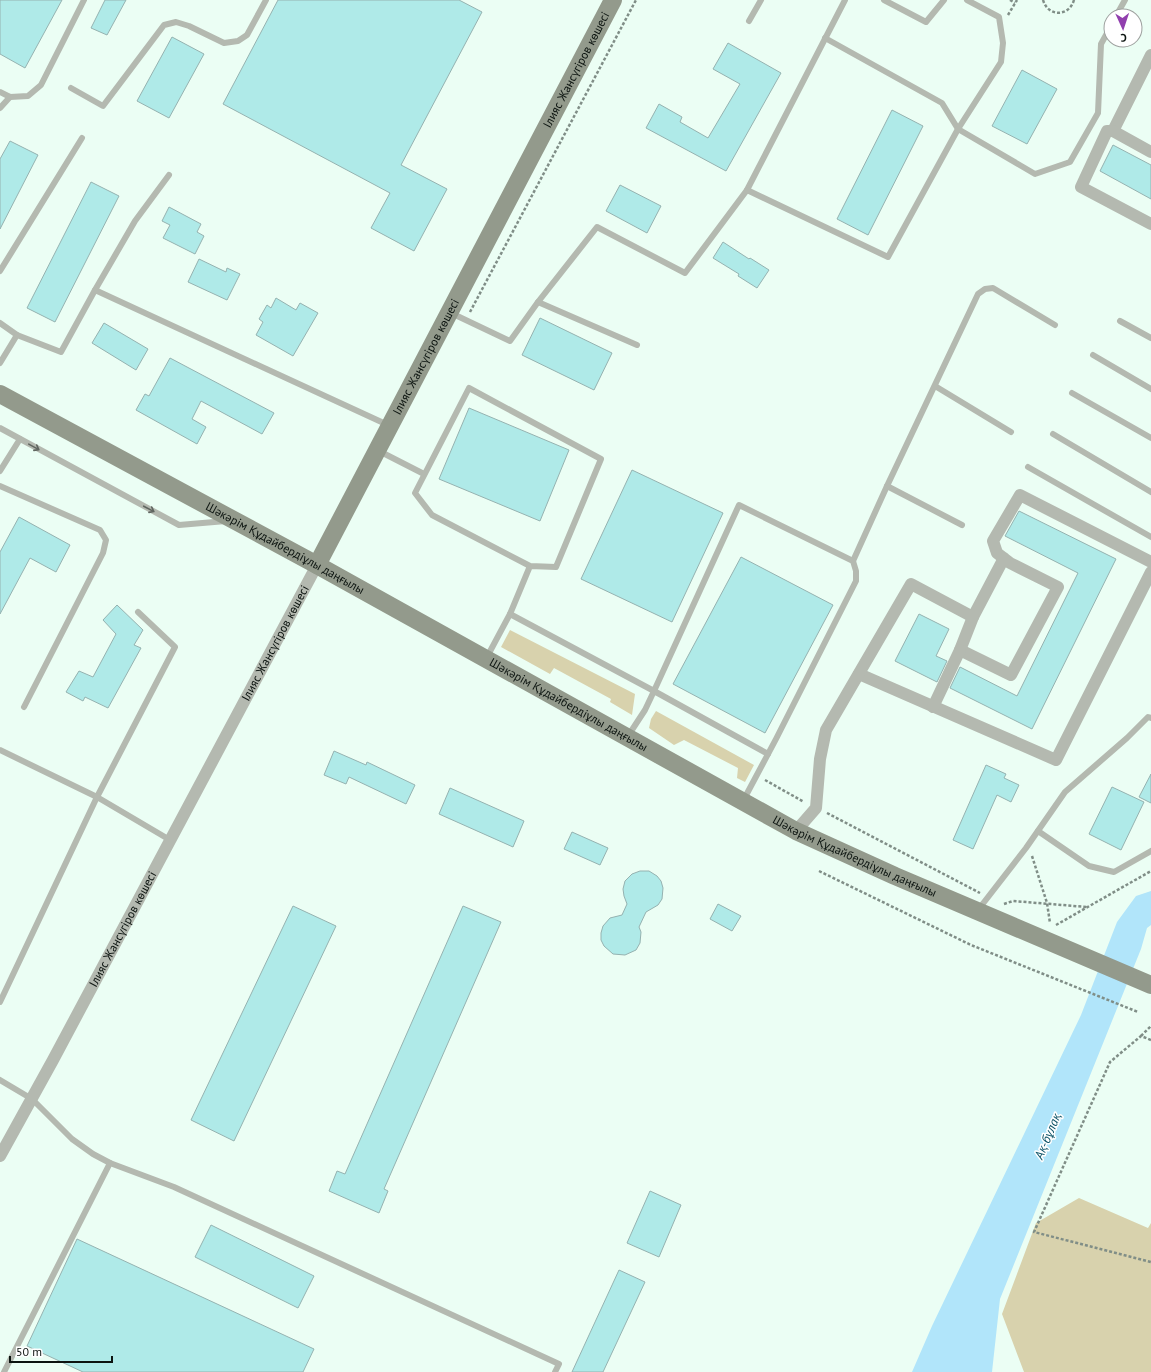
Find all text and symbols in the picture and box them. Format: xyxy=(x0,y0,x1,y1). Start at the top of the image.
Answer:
north arrow xyxy=(1103,8,1143,48)
street label: Ілияс Жансүгіров көшесі xyxy=(539,9,613,130)
text: С xyxy=(1120,31,1127,45)
street label: Ілияс Жансүгіров көшесі xyxy=(389,296,462,417)
one-way arrow xyxy=(28,443,40,451)
street label: Шәкәрім Құдайбердіұлы даңғылы xyxy=(203,498,367,597)
one-way arrow xyxy=(142,505,154,513)
street label: Ілияс Жансүгіров көшесі xyxy=(238,583,312,703)
street label: Шәкәрім Құдайбердіұлы даңғылы xyxy=(487,654,651,754)
street label: Шәкәрім Құдайбердіұлы даңғылы xyxy=(770,812,939,900)
street label: Ілияс Жансүгіров көшесі xyxy=(85,868,159,989)
water label: Ақ-бұлақ xyxy=(1030,1110,1065,1163)
scale bar xyxy=(10,1338,112,1364)
text: 50 m xyxy=(16,1344,42,1359)

